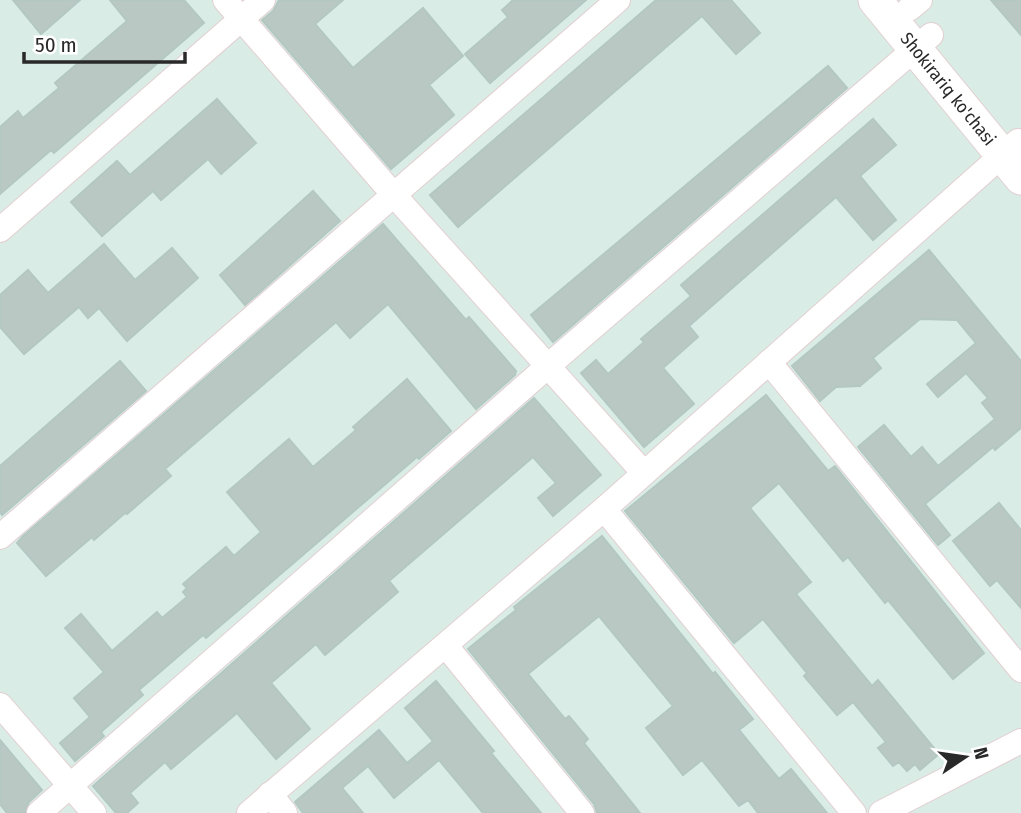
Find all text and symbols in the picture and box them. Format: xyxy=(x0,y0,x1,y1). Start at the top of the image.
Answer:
scale bar xyxy=(24,21,186,65)
street label: Shokirariq ko'chasi xyxy=(896,28,1000,150)
text: 50 m xyxy=(35,32,77,58)
north arrow xyxy=(930,722,1000,792)
text: N xyxy=(969,745,994,761)

